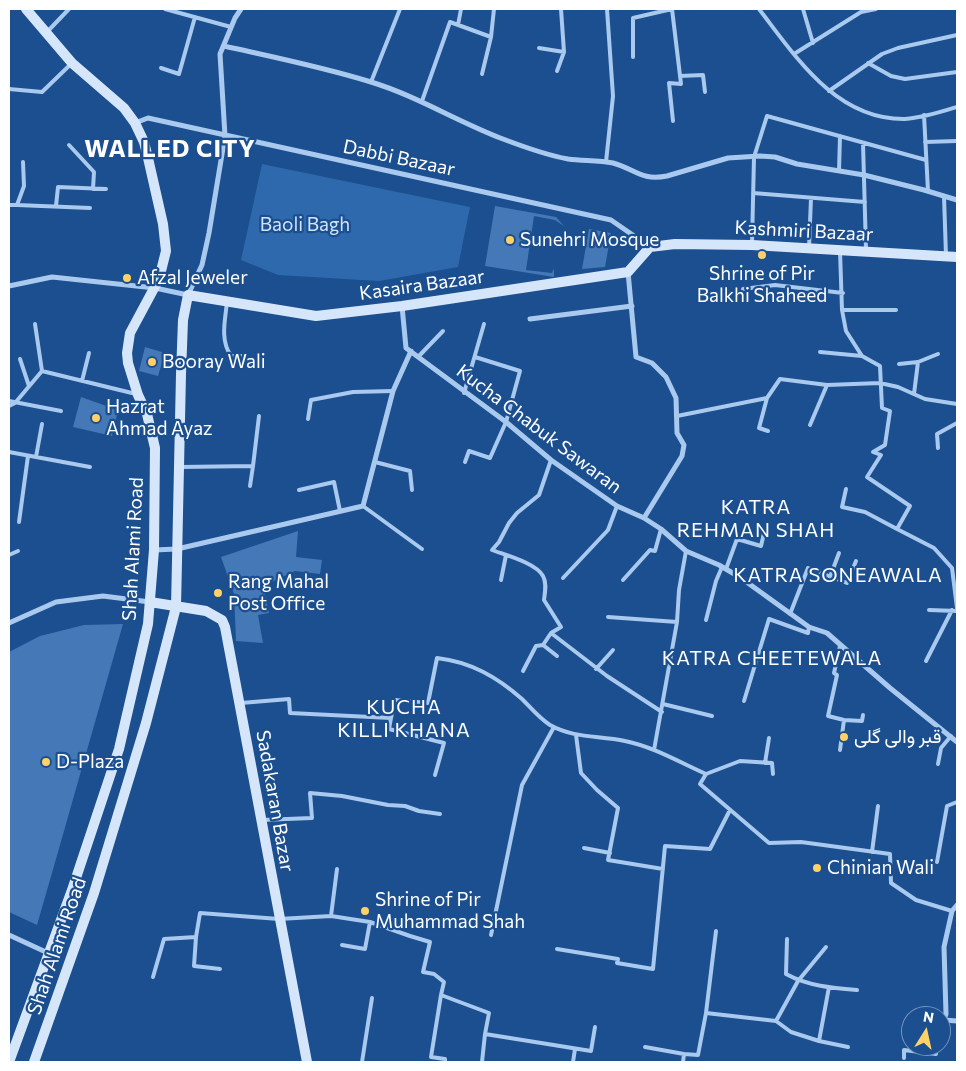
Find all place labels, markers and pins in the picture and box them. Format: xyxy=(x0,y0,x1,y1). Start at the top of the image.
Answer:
place label: Sunehri Mosque xyxy=(520,229,659,251)
marker: Sunehri Mosque xyxy=(504,234,516,246)
marker: Shrine of Pir Balkhi Shaheed xyxy=(756,249,768,261)
place label: Shrine of Pir Balkhi Shaheed xyxy=(697,263,827,307)
place label: Afzal Jeweler xyxy=(137,267,248,289)
marker: Afzal Jeweler xyxy=(121,272,133,284)
place label: Booray Wali xyxy=(162,351,266,373)
marker: Booray Wali xyxy=(146,356,158,368)
place label: Hazrat Ahmad Ayaz xyxy=(106,396,213,440)
marker: Hazrat Ahmad Ayaz xyxy=(90,412,102,424)
place label: Rang Mahal Post Office xyxy=(228,571,329,615)
marker: Rang Mahal Post Office xyxy=(212,587,224,599)
place label: قبر والی گلی xyxy=(854,726,941,748)
marker: قبر والی گلی xyxy=(838,731,850,743)
place label: D-Plaza xyxy=(56,751,124,773)
marker: D-Plaza xyxy=(40,756,52,768)
place label: Chinian Wali xyxy=(827,857,934,879)
marker: Chinian Wali xyxy=(811,862,823,874)
place label: Shrine of Pir Muhammad Shah xyxy=(375,889,525,933)
marker: Shrine of Pir Muhammad Shah xyxy=(359,905,371,917)

